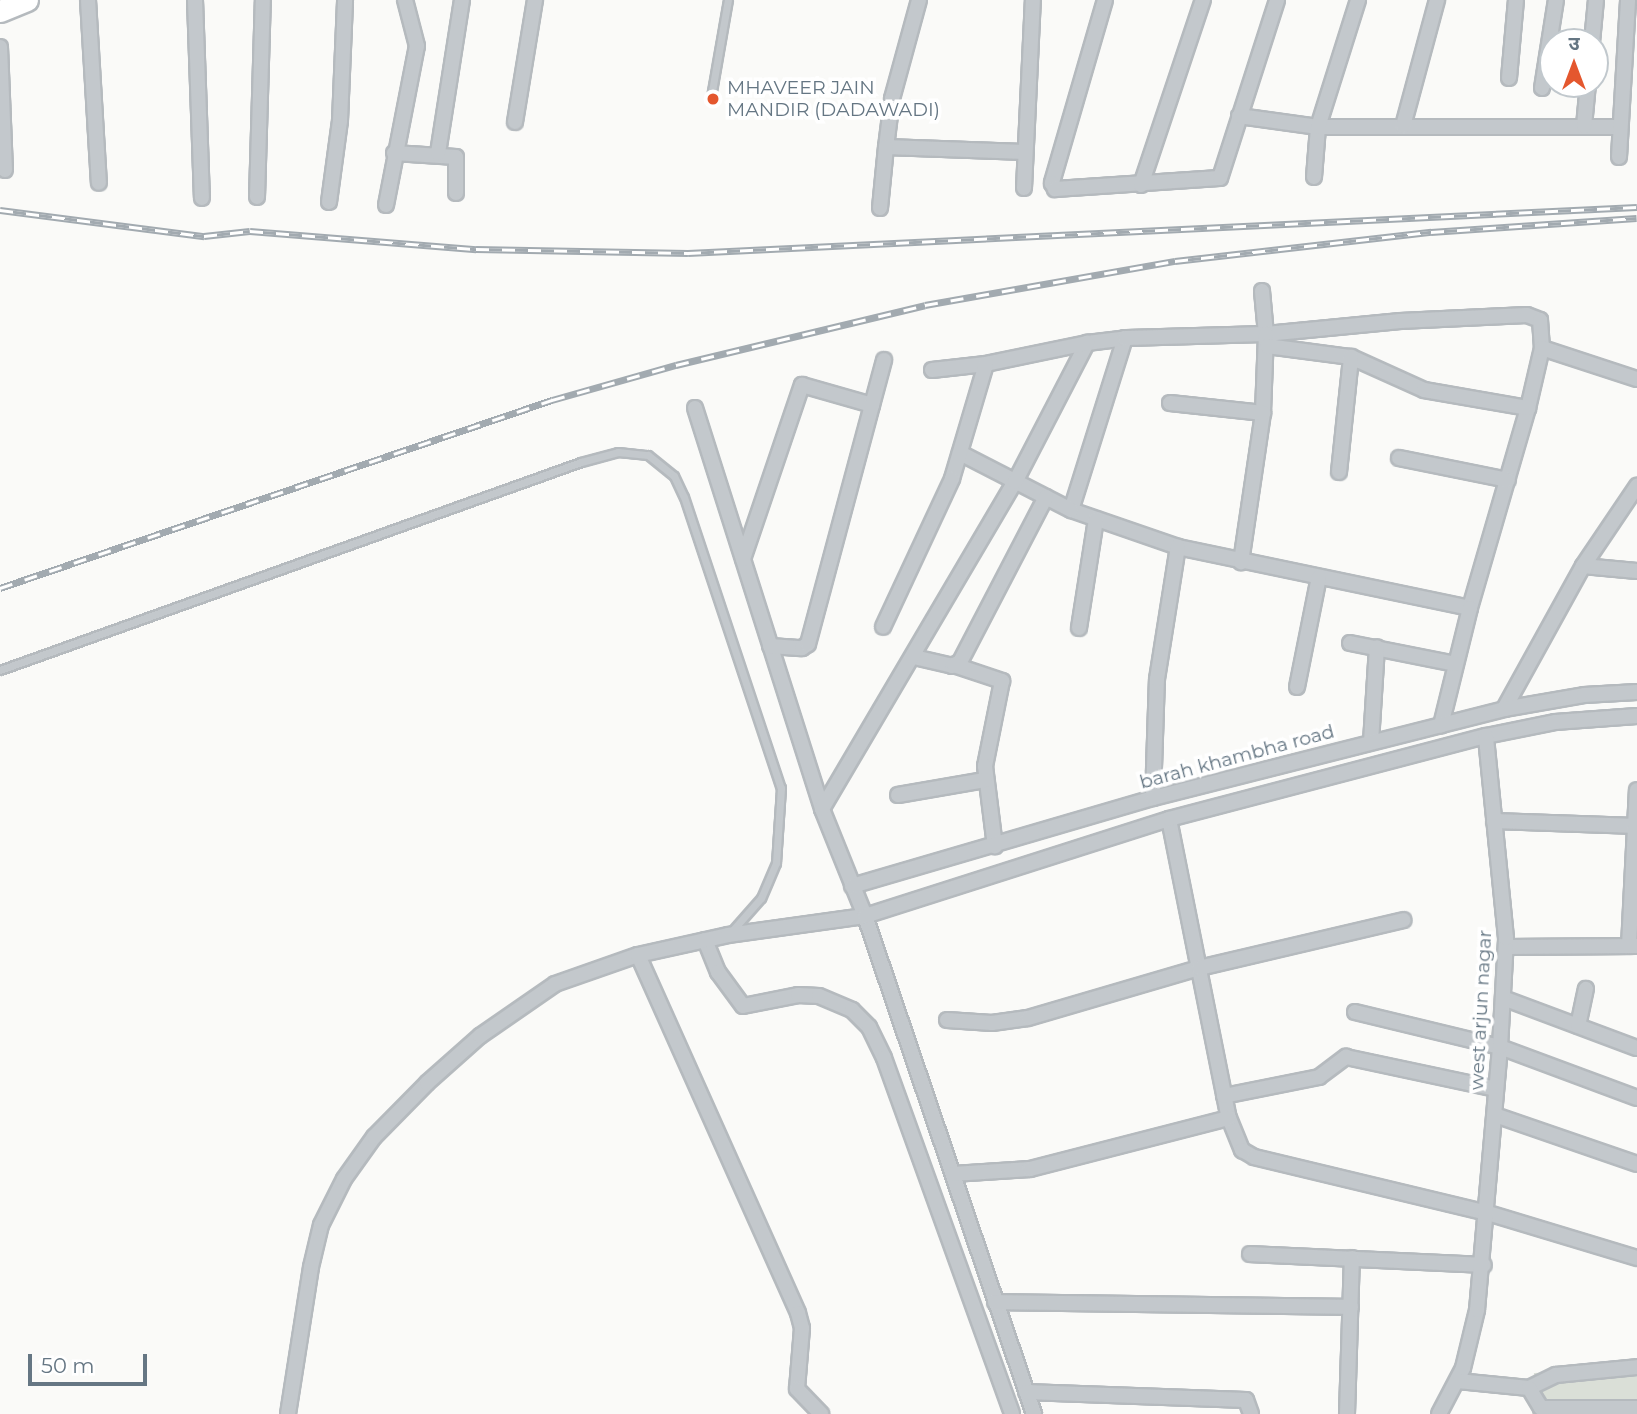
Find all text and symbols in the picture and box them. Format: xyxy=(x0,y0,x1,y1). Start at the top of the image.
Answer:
north arrow xyxy=(1539,28,1609,98)
text: उ xyxy=(1568,32,1580,55)
place label: MHAVEER JAIN MANDIR (DADAWADI) xyxy=(727,77,940,121)
marker: MHAVEER JAIN MANDIR (DADAWADI) xyxy=(705,91,721,107)
street label: barah khambha road xyxy=(1137,720,1337,794)
street label: west arjun nagar xyxy=(1465,929,1497,1091)
scale bar xyxy=(32,1340,150,1384)
text: 50 m xyxy=(41,1353,95,1378)

